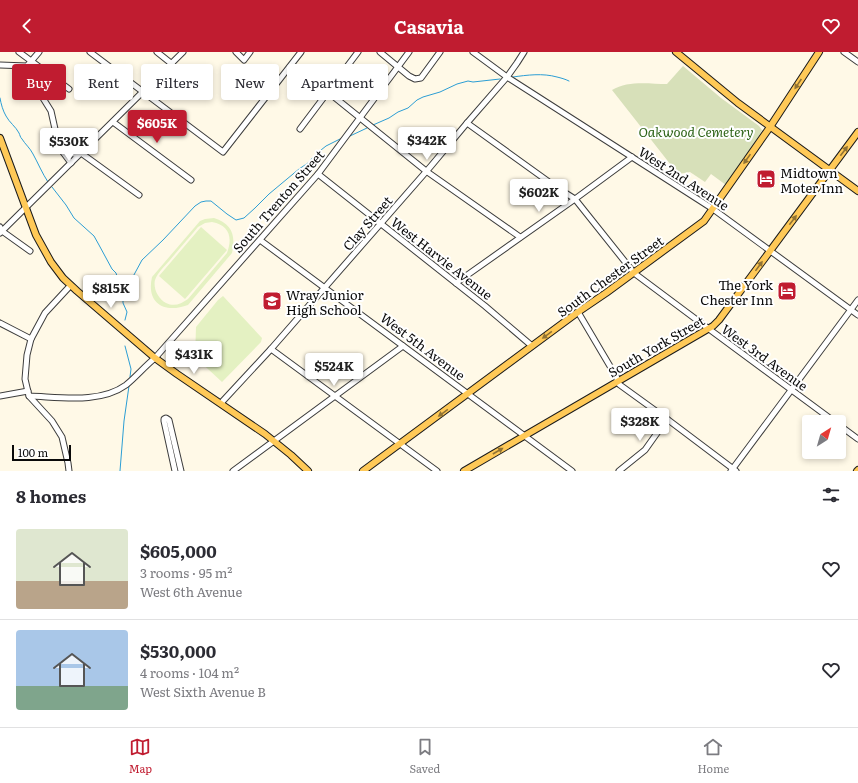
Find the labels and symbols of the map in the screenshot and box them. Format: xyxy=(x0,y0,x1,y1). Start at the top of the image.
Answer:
one-way arrow xyxy=(794,79,801,90)
pin: $605K xyxy=(129,110,185,144)
park label: Oakwood Cemetery xyxy=(639,122,753,141)
pin: $342K xyxy=(399,127,455,161)
pin: $530K xyxy=(41,128,97,162)
street label: West 2nd Avenue xyxy=(635,142,733,215)
street label: South Trenton Street xyxy=(228,145,329,257)
one-way arrow xyxy=(840,146,848,156)
one-way arrow xyxy=(744,153,751,164)
place label: Midtown Moter Inn xyxy=(780,163,844,197)
hotel icon: Midtown Moter Inn xyxy=(755,168,777,190)
pin: $602K xyxy=(511,179,567,213)
street label: Clay Street xyxy=(338,191,397,254)
street label: West Harvie Avenue xyxy=(387,212,497,304)
one-way arrow xyxy=(789,214,797,225)
street label: South Chester Street xyxy=(553,231,668,321)
one-way arrow xyxy=(755,261,763,271)
pin: $815K xyxy=(83,275,139,309)
place label: The York Chester Inn xyxy=(700,275,774,309)
hotel icon: The York Chester Inn xyxy=(776,280,798,302)
place label: Wray Junior High School xyxy=(286,285,365,319)
school or university icon: Wray Junior High School xyxy=(261,290,283,312)
street label: West 5th Avenue xyxy=(377,308,470,384)
street label: South York Street xyxy=(604,310,709,381)
street label: West 3rd Avenue xyxy=(718,319,812,395)
one-way arrow xyxy=(542,331,553,339)
pin: $431K xyxy=(166,341,222,375)
pin: $524K xyxy=(306,353,362,387)
one-way arrow xyxy=(438,408,448,416)
pin: $328K xyxy=(612,408,668,442)
north arrow xyxy=(802,415,846,459)
scale bar xyxy=(12,443,71,462)
one-way arrow xyxy=(492,448,504,455)

